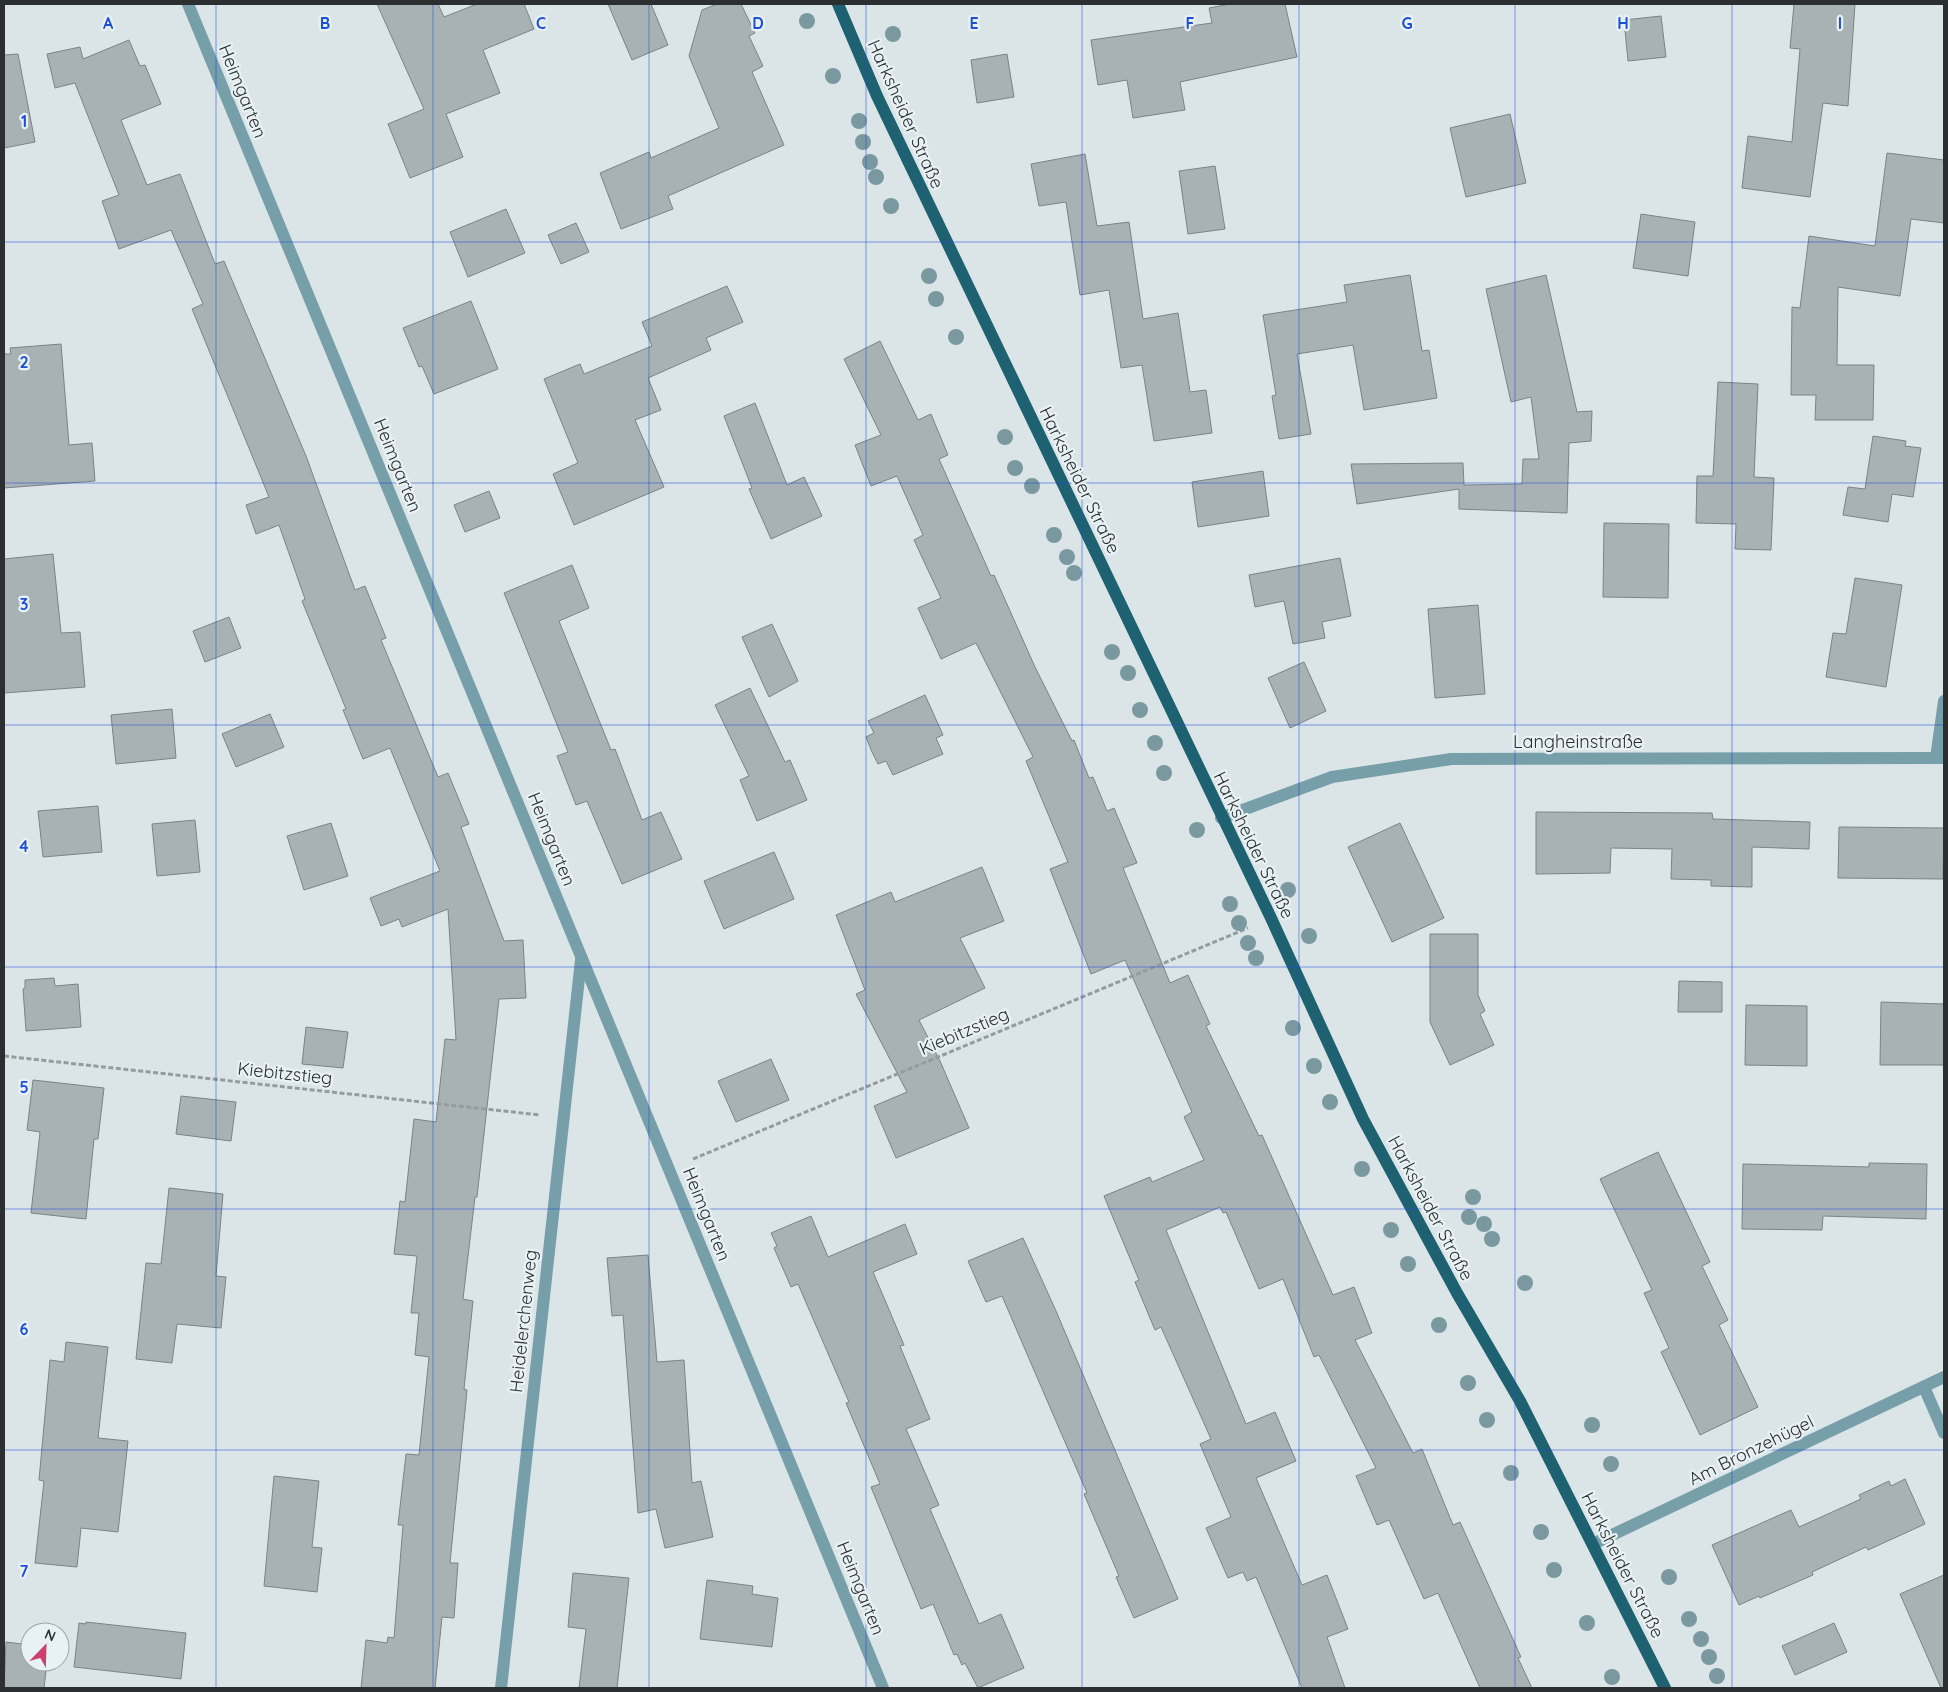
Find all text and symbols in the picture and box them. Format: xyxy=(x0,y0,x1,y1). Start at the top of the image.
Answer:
text: A xyxy=(103,13,114,33)
text: B xyxy=(320,13,330,33)
text: C xyxy=(536,13,546,33)
text: D xyxy=(752,13,764,33)
text: E xyxy=(969,13,979,33)
text: F xyxy=(1186,13,1195,33)
text: G xyxy=(1401,13,1413,33)
text: H xyxy=(1617,13,1629,33)
text: I xyxy=(1838,13,1842,33)
street label: Harksheider Straße xyxy=(863,36,949,192)
street label: Heimgarten xyxy=(214,41,272,141)
text: 1 xyxy=(21,111,27,131)
text: 2 xyxy=(19,352,29,372)
street label: Harksheider Straße xyxy=(1034,403,1126,557)
street label: Heimgarten xyxy=(369,415,427,515)
text: 3 xyxy=(20,594,28,614)
street label: Langheinstraße xyxy=(1513,730,1643,753)
street label: Harksheider Straße xyxy=(1208,768,1300,922)
street label: Heimgarten xyxy=(523,789,581,889)
text: 4 xyxy=(19,836,29,856)
street label: Kiebitzstieg xyxy=(916,1002,1012,1060)
street label: Kiebitzstieg xyxy=(236,1057,334,1089)
text: 5 xyxy=(19,1077,29,1097)
street label: Harksheider Straße xyxy=(1383,1132,1479,1284)
street label: Heimgarten xyxy=(678,1164,736,1264)
street label: Heidelerchenweg xyxy=(504,1248,542,1394)
text: 6 xyxy=(20,1319,29,1339)
street label: Am Bronzehügel xyxy=(1685,1410,1817,1490)
street label: Harksheider Straße xyxy=(1576,1488,1670,1642)
street label: Heimgarten xyxy=(832,1538,890,1638)
text: 7 xyxy=(20,1561,29,1581)
north arrow xyxy=(20,1622,70,1672)
text: N xyxy=(42,1625,58,1645)

